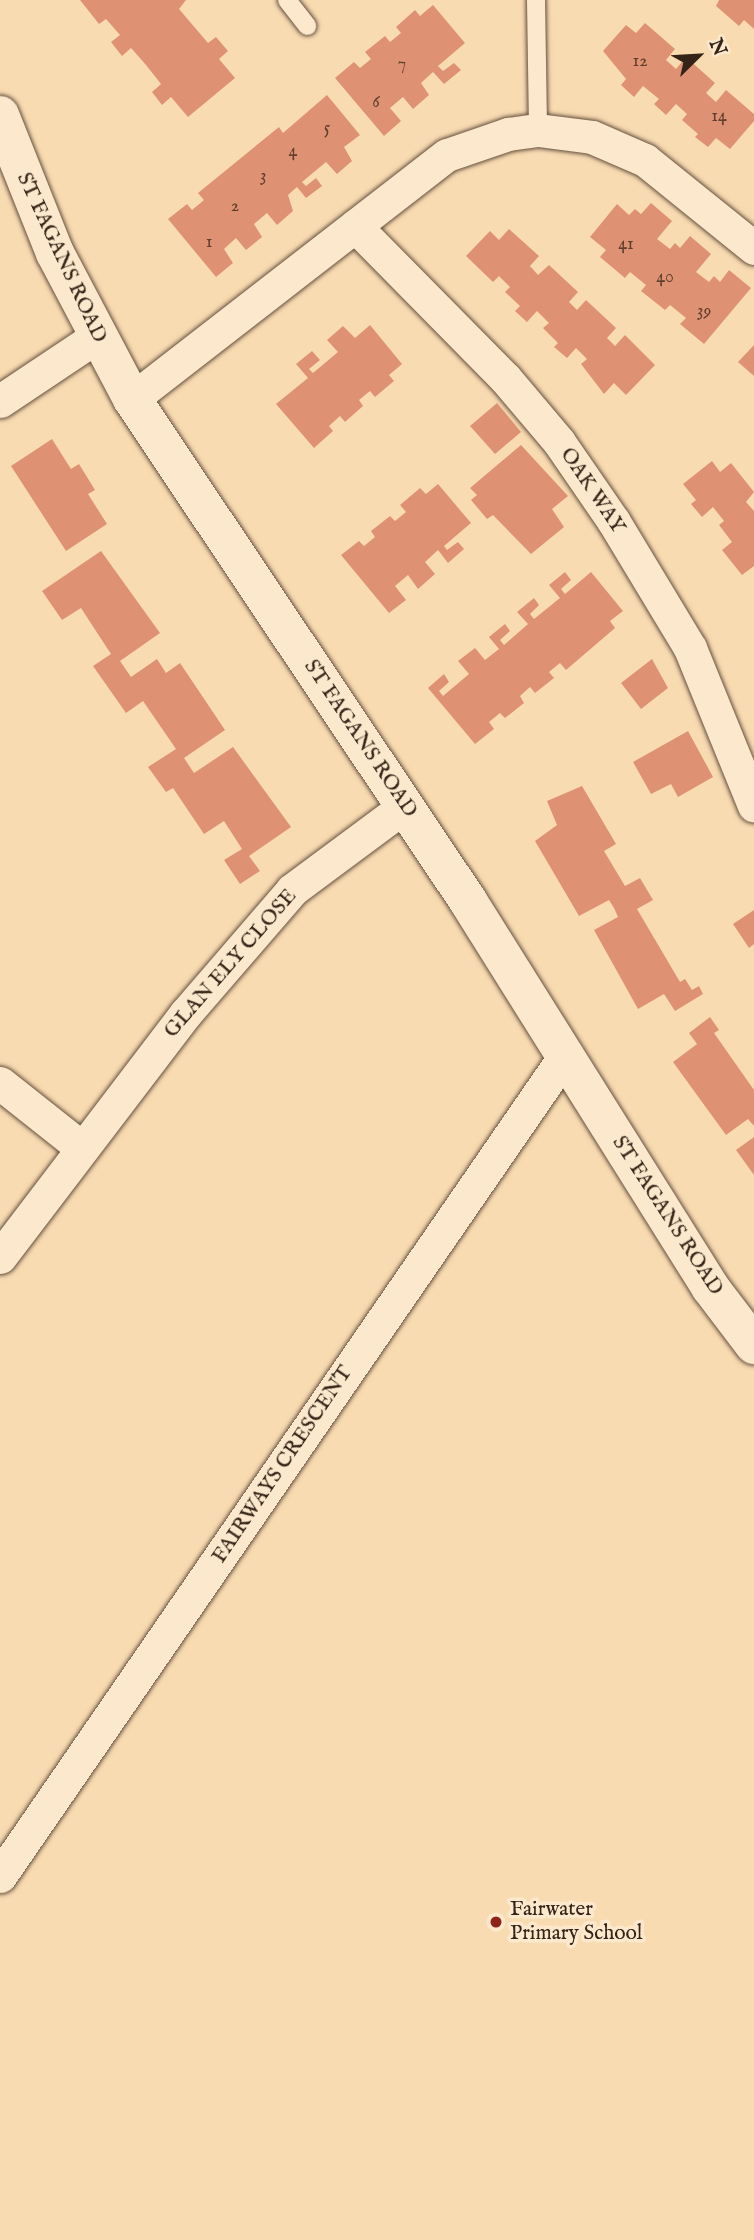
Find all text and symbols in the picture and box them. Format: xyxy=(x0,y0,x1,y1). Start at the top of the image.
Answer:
north arrow xyxy=(663,21,733,91)
text: N xyxy=(703,35,731,60)
house number: 12 xyxy=(632,51,648,73)
house number: 7 xyxy=(398,54,406,76)
house number: 6 xyxy=(372,92,380,114)
house number: 14 xyxy=(711,106,727,128)
house number: 5 xyxy=(324,118,330,140)
house number: 4 xyxy=(289,141,297,163)
house number: 3 xyxy=(260,166,266,188)
street label: ST FAGANS ROAD xyxy=(11,169,111,347)
house number: 2 xyxy=(231,196,239,218)
house number: 1 xyxy=(206,232,212,254)
house number: 41 xyxy=(618,234,634,256)
house number: 40 xyxy=(656,267,674,289)
house number: 39 xyxy=(697,301,711,323)
street label: OAK WAY xyxy=(554,443,630,539)
street label: ST FAGANS ROAD xyxy=(298,655,422,823)
street label: GLAN ELY CLOSE xyxy=(159,884,303,1044)
street label: ST FAGANS ROAD xyxy=(606,1132,728,1300)
street label: FAIRWAYS CRESCENT xyxy=(207,1361,359,1569)
place label: Fairwater Primary School xyxy=(510,1897,643,1947)
marker: Fairwater Primary School xyxy=(488,1914,504,1930)

